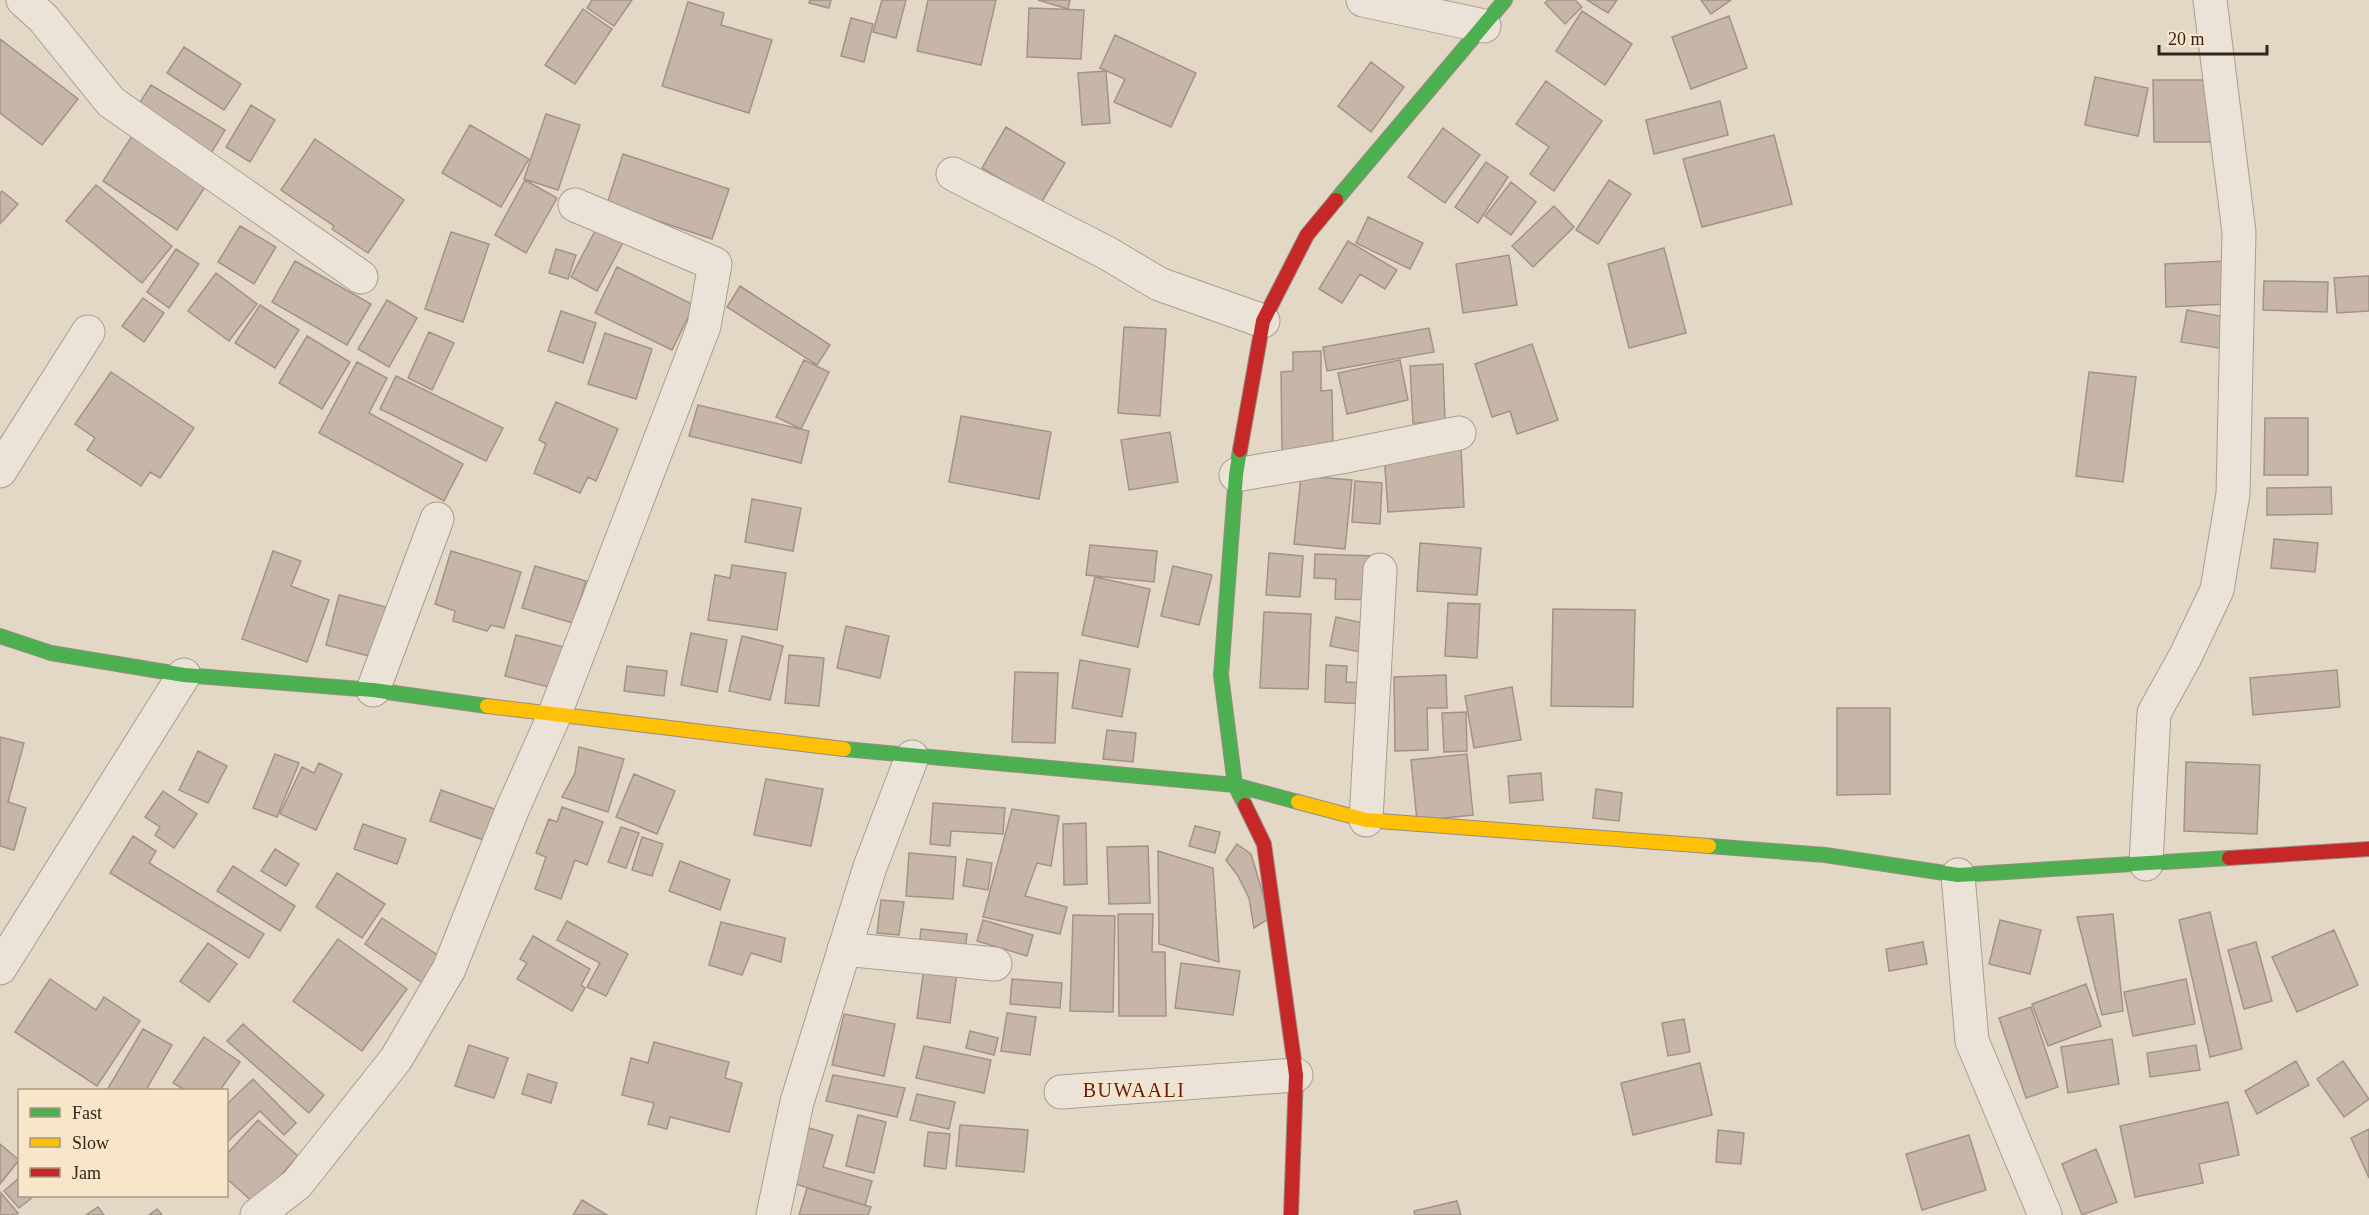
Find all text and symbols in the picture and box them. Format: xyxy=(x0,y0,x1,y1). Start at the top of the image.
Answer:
scale bar xyxy=(2159,18,2267,56)
text: 20 m xyxy=(2168,29,2205,49)
district label: BUWAALI xyxy=(1083,1079,1185,1101)
legend xyxy=(18,1089,228,1197)
text: Fast xyxy=(72,1103,102,1123)
text: Slow xyxy=(72,1133,109,1153)
text: Jam xyxy=(72,1163,101,1183)

